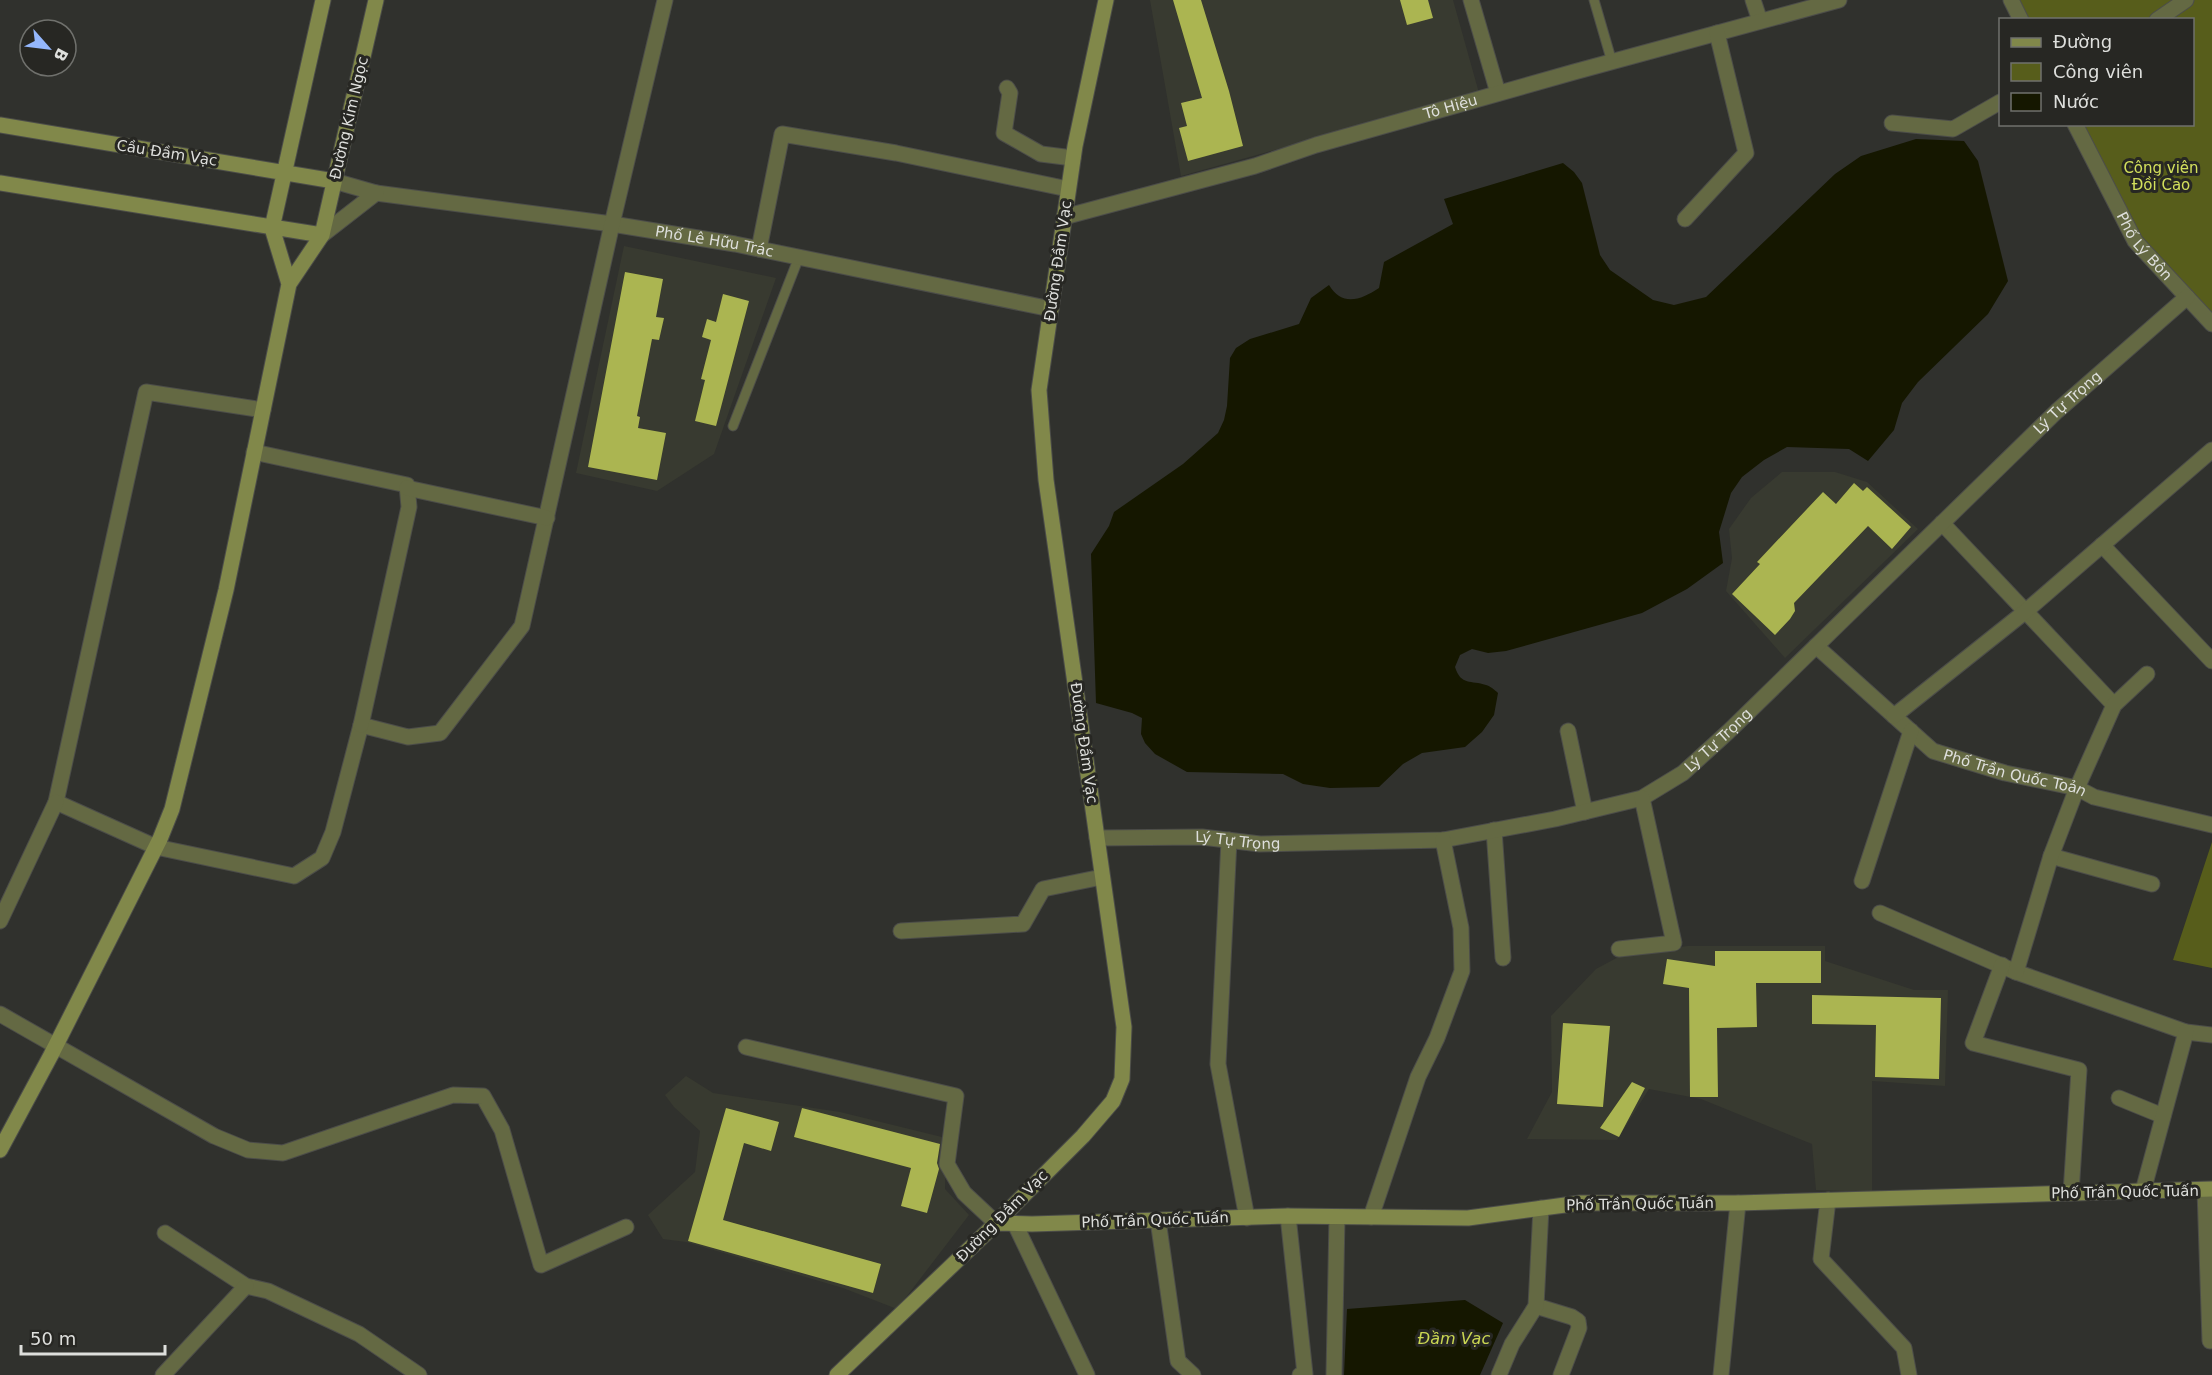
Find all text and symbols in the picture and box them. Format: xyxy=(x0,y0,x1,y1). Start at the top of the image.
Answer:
north arrow xyxy=(18,18,78,78)
legend xyxy=(1999,18,2194,126)
text: Đường xyxy=(2053,31,2112,52)
text: B xyxy=(50,45,72,65)
street label: Đường Kim Ngọc xyxy=(326,55,372,181)
text: Công viên xyxy=(2053,61,2143,82)
street label: Tô Hiệu xyxy=(1420,91,1480,123)
text: Nước xyxy=(2053,91,2099,112)
street label: Cầu Đầm Vạc xyxy=(115,136,219,170)
park label: Công viên Đồi Cao xyxy=(2123,159,2199,194)
street label: Đường Đầm Vạc xyxy=(1041,199,1075,323)
street label: Phố Lý Bôn xyxy=(2113,209,2176,284)
street label: Phố Lê Hữu Trác xyxy=(654,222,776,261)
street label: Lý Tự Trọng xyxy=(2030,367,2105,438)
street label: Đường Đầm Vạc xyxy=(1067,681,1101,805)
street label: Lý Tự Trọng xyxy=(1681,705,1756,776)
street label: Phố Trần Quốc Toản xyxy=(1941,746,2090,800)
street label: Lý Tự Trọng xyxy=(1195,828,1281,853)
street label: Đường Đầm Vạc xyxy=(953,1167,1051,1265)
street label: Phố Trần Quốc Tuấn xyxy=(2051,1182,2199,1202)
street label: Phố Trần Quốc Tuấn xyxy=(1566,1194,1714,1214)
street label: Phố Trần Quốc Tuấn xyxy=(1081,1208,1229,1232)
scale bar xyxy=(21,1318,165,1356)
text: 50 m xyxy=(30,1328,76,1349)
water label: Đầm Vạc xyxy=(1418,1329,1490,1348)

